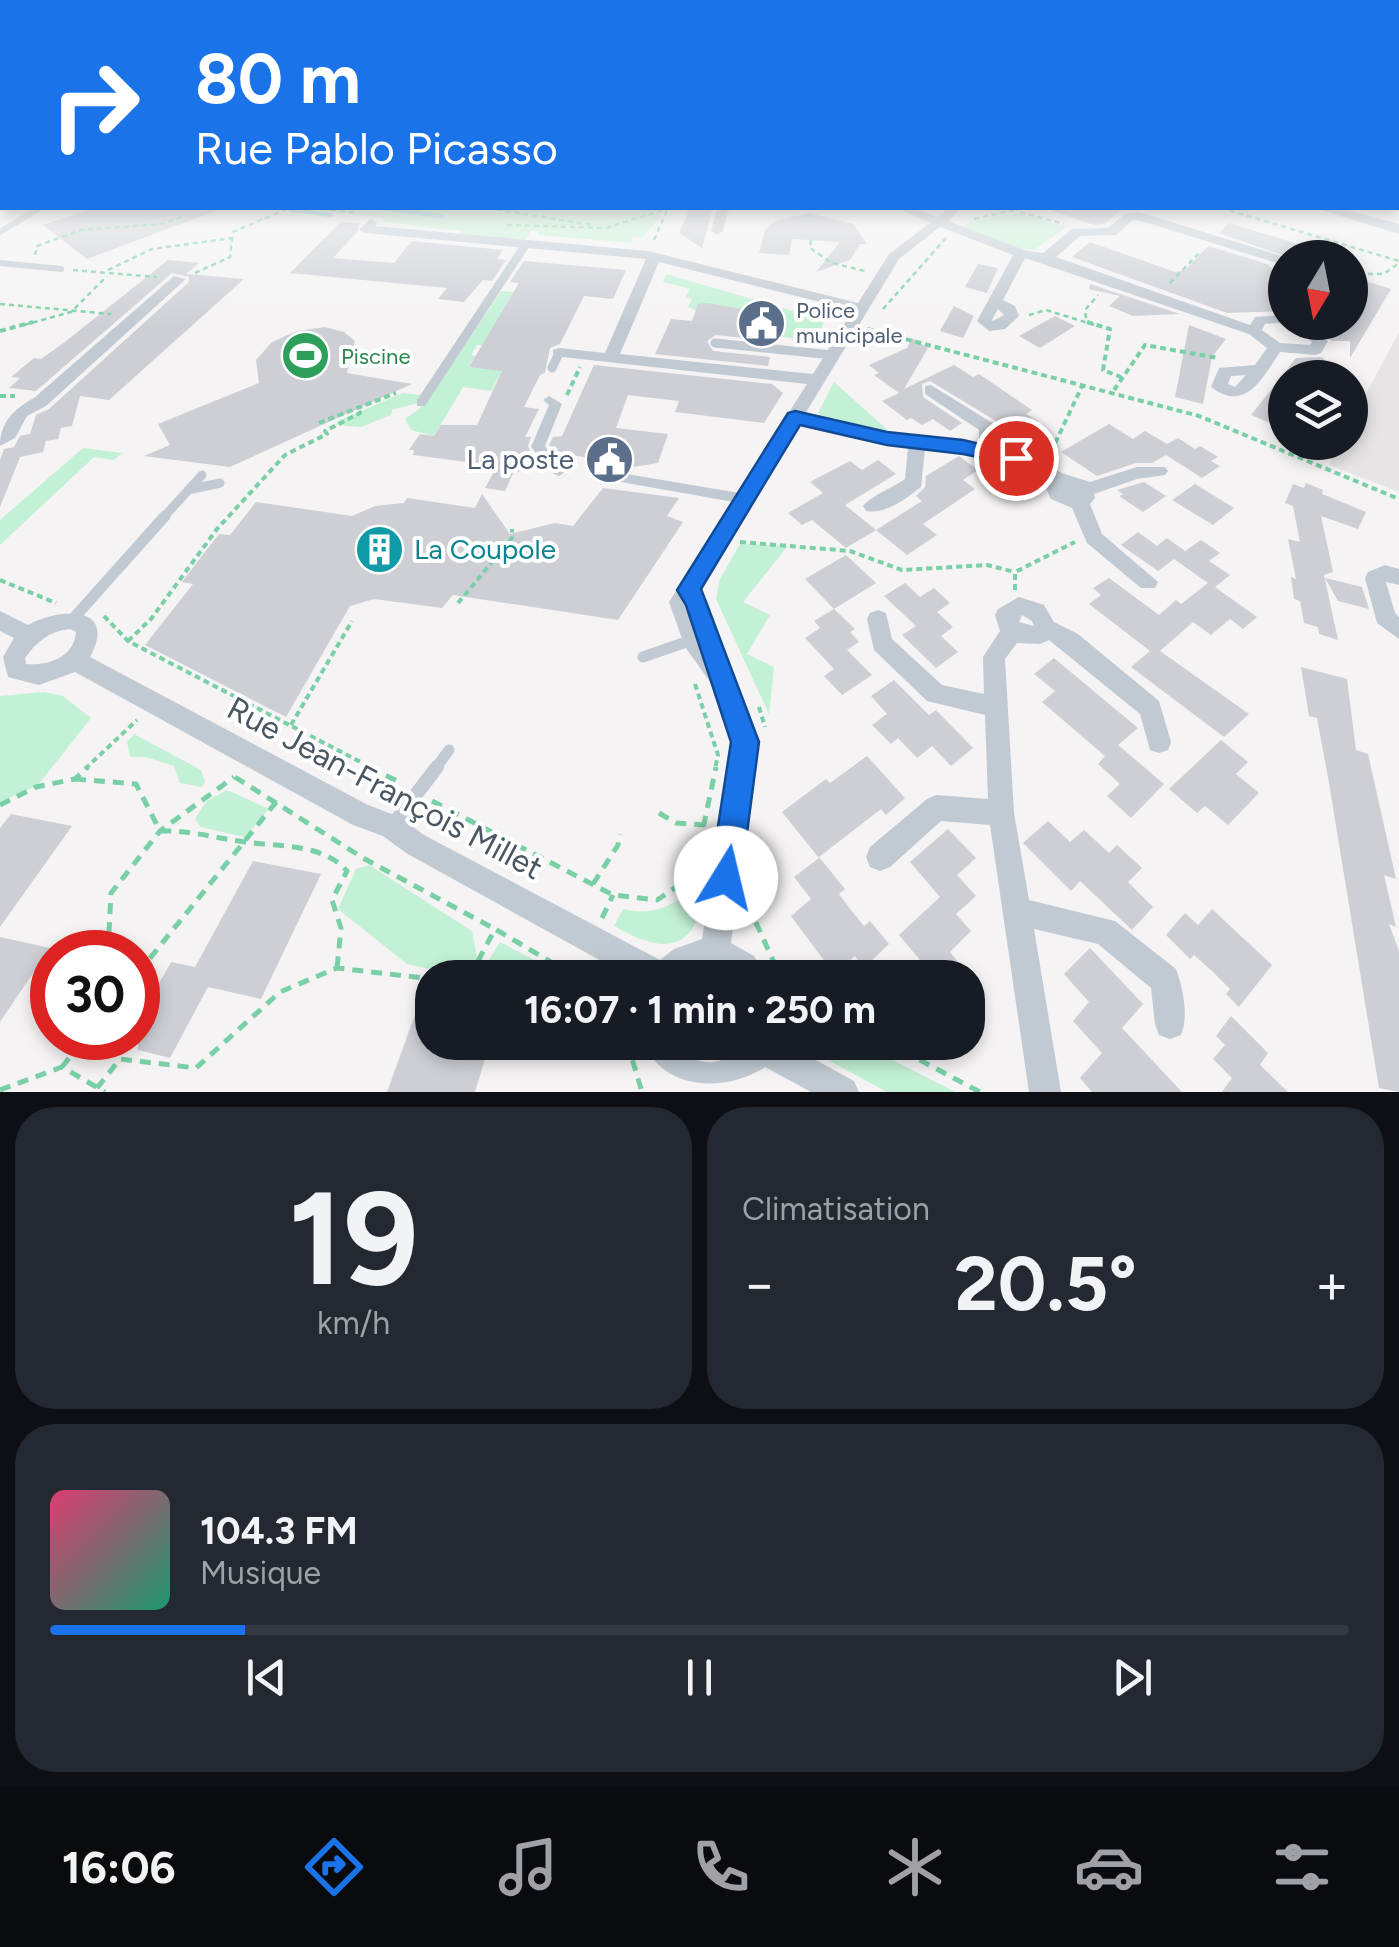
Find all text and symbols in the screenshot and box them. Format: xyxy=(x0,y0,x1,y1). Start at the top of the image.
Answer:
text: 80 m xyxy=(195,36,361,121)
icon: right xyxy=(30,40,160,170)
text: Rue Pablo Picasso xyxy=(195,121,558,175)
north arrow xyxy=(1268,240,1368,340)
map controls xyxy=(1268,240,1368,460)
public building icon: Police municipale xyxy=(735,297,787,349)
place label: Police municipale xyxy=(796,297,902,349)
sports icon: Piscine xyxy=(280,330,332,382)
place label: Piscine xyxy=(341,343,410,370)
button: layers xyxy=(1268,360,1368,460)
pin xyxy=(974,416,1059,501)
icon: arrive xyxy=(989,431,1044,486)
public building icon: La poste xyxy=(583,433,635,485)
place label: La poste xyxy=(467,442,574,476)
building icon: La Coupole xyxy=(353,523,405,575)
place label: La Coupole xyxy=(414,532,556,566)
street label: Rue Jean-François Millet xyxy=(221,689,549,887)
position arrow xyxy=(674,826,778,930)
speed limit sign: 30 xyxy=(30,930,160,1060)
text: 16:07 · 1 min · 250 m xyxy=(524,987,876,1033)
text: 19 xyxy=(288,1161,419,1317)
text: Climatisation xyxy=(742,1190,930,1228)
text: 20.5° xyxy=(954,1239,1137,1329)
text: − xyxy=(742,1251,776,1317)
text: + xyxy=(1315,1251,1349,1317)
text: km/h xyxy=(317,1304,390,1342)
text: 104.3 FM xyxy=(200,1508,358,1554)
text: Musique xyxy=(200,1554,321,1592)
icon: previous xyxy=(239,1650,294,1705)
icon: pause xyxy=(672,1650,727,1705)
icon: next xyxy=(1105,1650,1160,1705)
icon: directions xyxy=(299,1832,369,1902)
icon: music xyxy=(493,1832,563,1902)
icon: phone xyxy=(686,1832,756,1902)
icon: climate xyxy=(880,1832,950,1902)
icon: car xyxy=(1074,1832,1144,1902)
icon: filters xyxy=(1267,1832,1337,1902)
text: 16:06 xyxy=(62,1840,176,1894)

